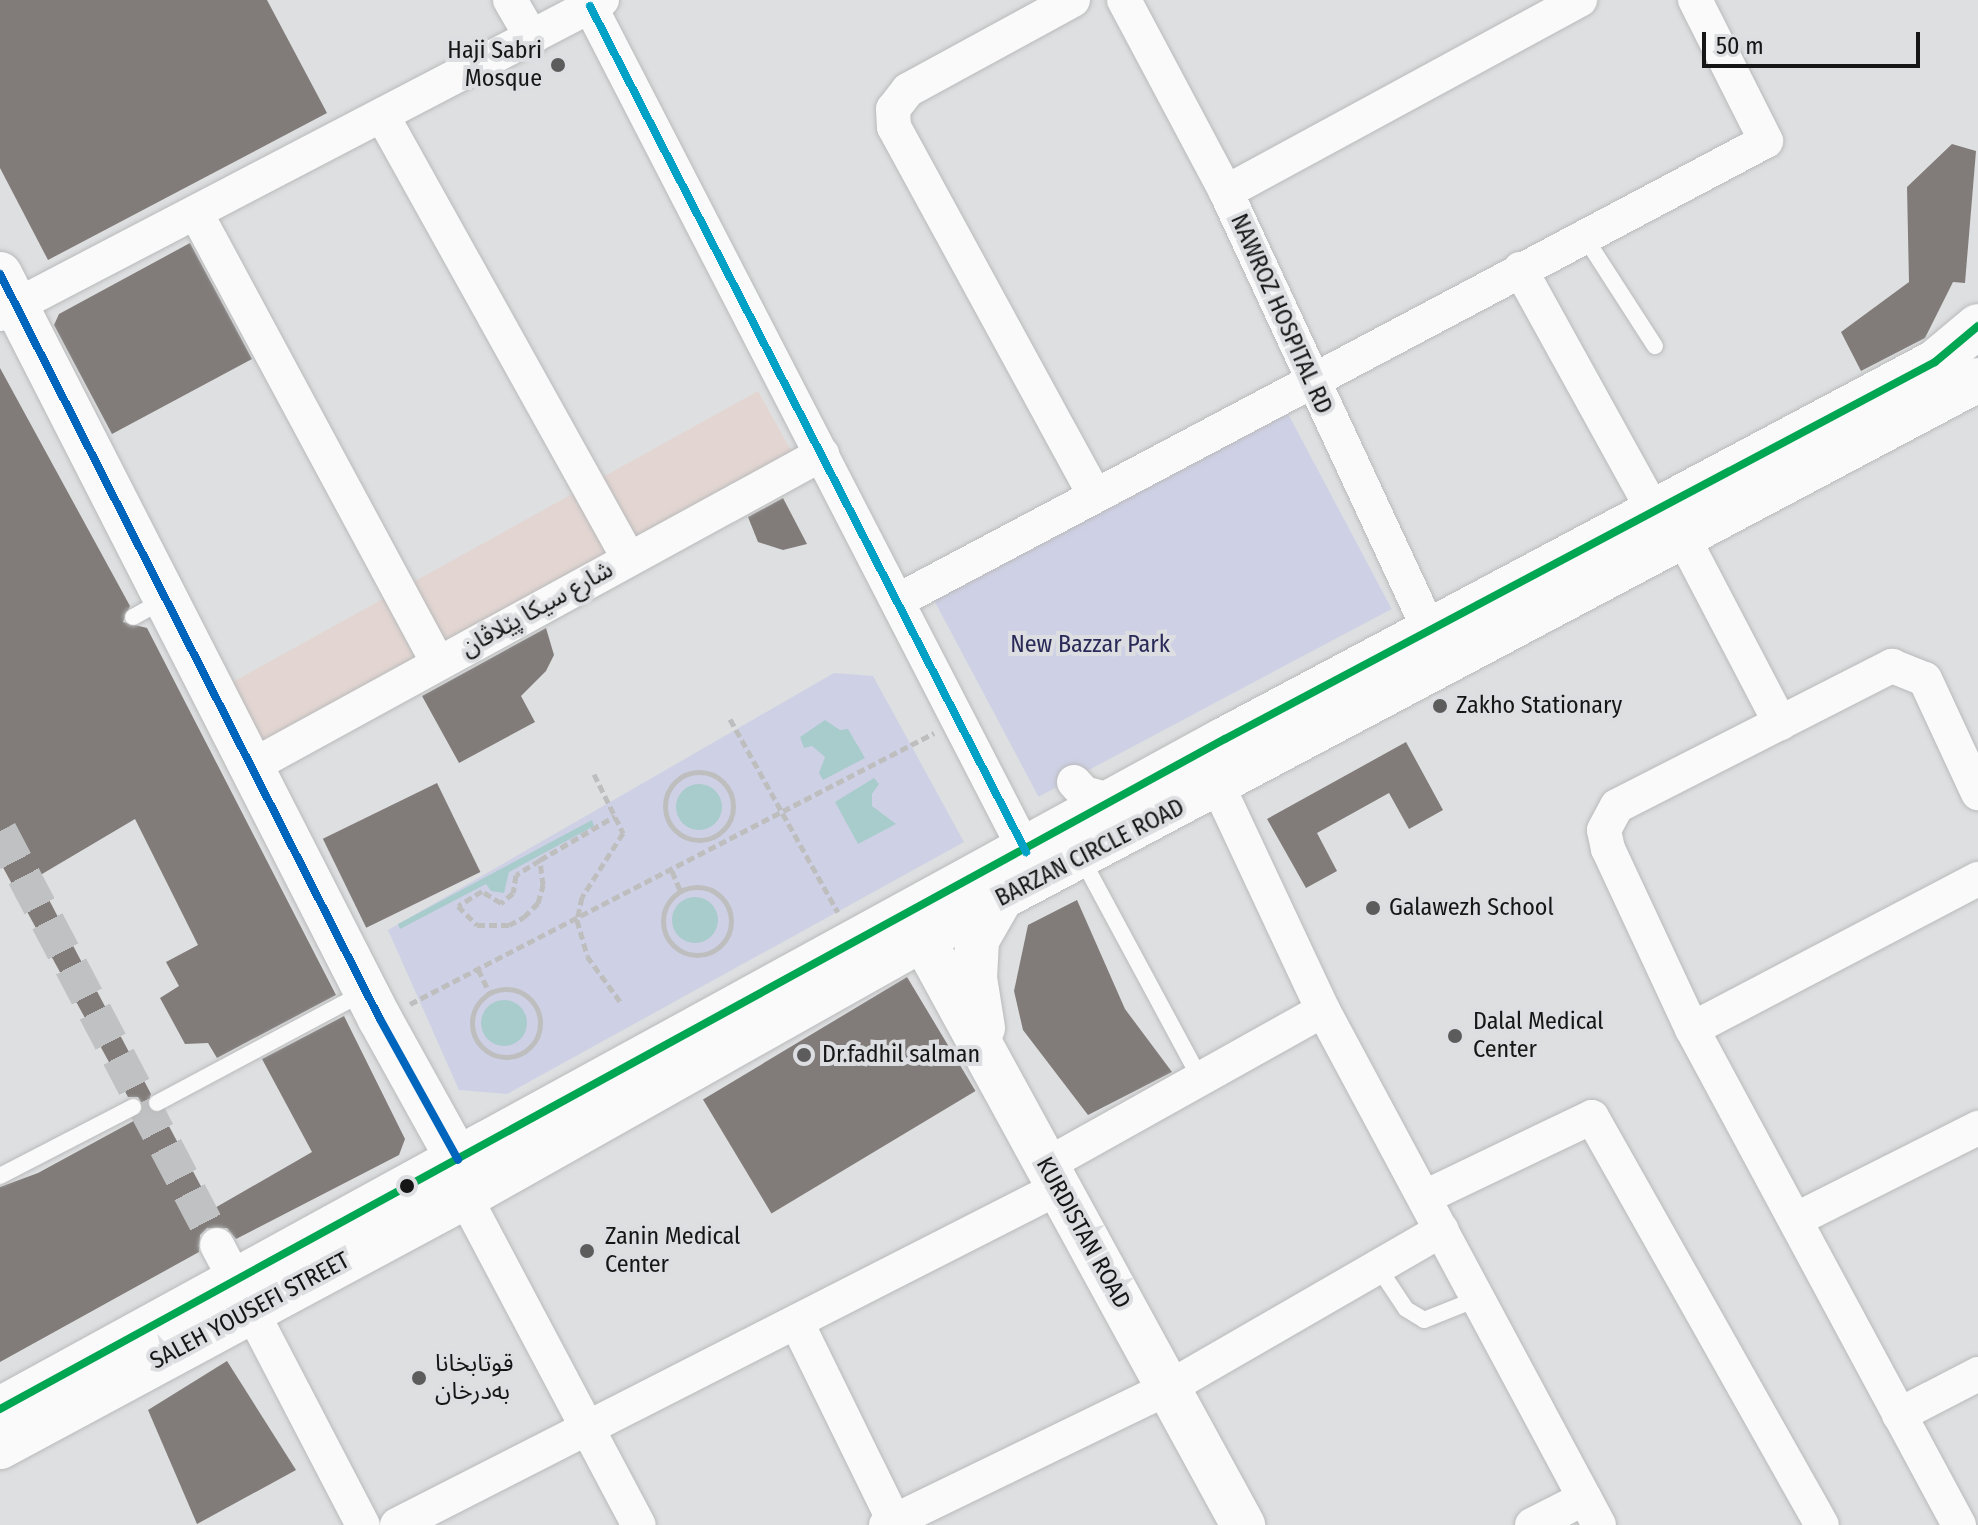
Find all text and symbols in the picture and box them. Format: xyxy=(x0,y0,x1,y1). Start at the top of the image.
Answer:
scale bar xyxy=(1706,16,1924,66)
text: 50 m xyxy=(1716,32,1764,60)
place label: Haji Sabri Mosque xyxy=(447,37,542,93)
marker: Haji Sabri Mosque xyxy=(549,56,567,74)
street label: NAWROZ HOSPITAL RD xyxy=(1224,210,1338,418)
street label: شارع سيكا پێلاڤان xyxy=(456,555,618,663)
park label: New Bazzar Park xyxy=(1010,631,1170,659)
place label: Zakho Stationary xyxy=(1456,692,1622,720)
marker: Zakho Stationary xyxy=(1431,697,1449,715)
street label: BARZAN CIRCLE ROAD xyxy=(991,793,1189,913)
place label: Galawezh School xyxy=(1389,894,1554,922)
marker: Galawezh School xyxy=(1364,899,1382,917)
place label: Dalal Medical Center xyxy=(1473,1008,1604,1064)
marker: Dalal Medical Center xyxy=(1444,1025,1466,1047)
place label: Dr.fadhil salman xyxy=(822,1041,980,1069)
marker: Dr.fadhil salman xyxy=(793,1044,815,1066)
street label: KURDISTAN ROAD xyxy=(1030,1152,1136,1314)
unlabelled marker xyxy=(399,1178,415,1194)
place label: Zanin Medical Center xyxy=(605,1223,740,1279)
marker: Zanin Medical Center xyxy=(576,1240,598,1262)
street label: SALEH YOUSEFI STREET xyxy=(145,1246,355,1376)
place label: قوتابخانا به‌درخان xyxy=(435,1350,513,1406)
marker: قوتابخانا به‌درخان xyxy=(410,1369,428,1387)

